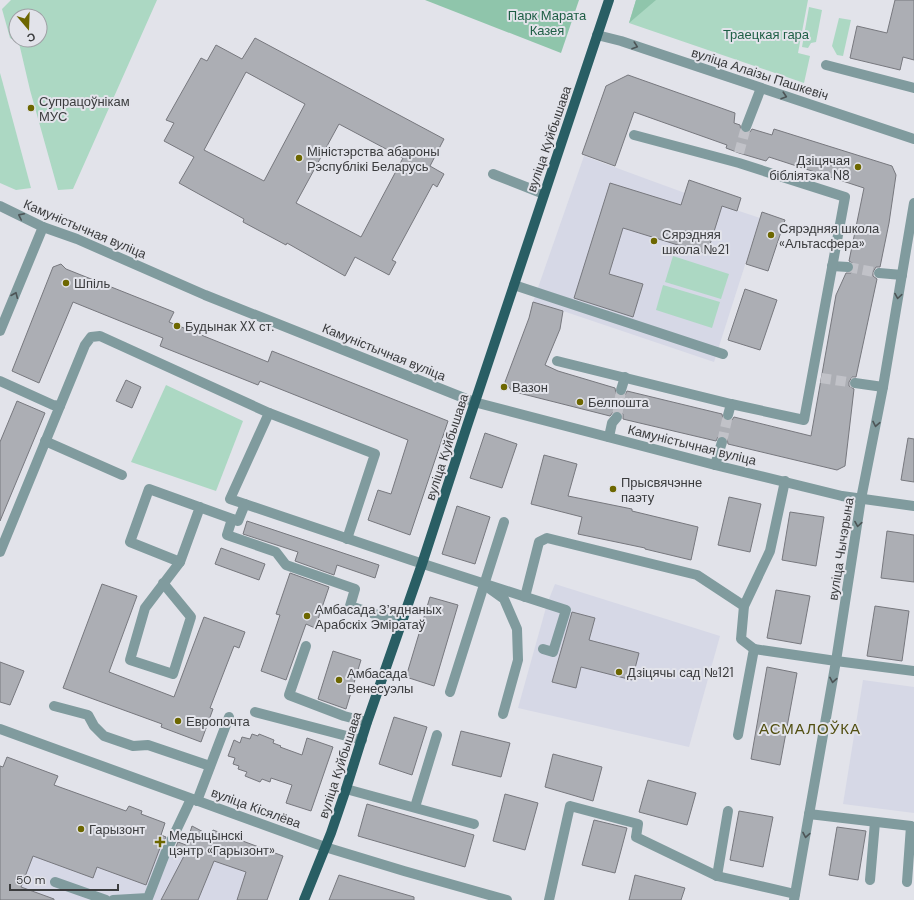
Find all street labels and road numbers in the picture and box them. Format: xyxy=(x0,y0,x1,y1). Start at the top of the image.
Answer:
street label: вуліца Алаізы Пашкевіч xyxy=(689,44,831,104)
street label: вуліца Куйбышава xyxy=(523,83,575,194)
street label: Камуністычная вуліца xyxy=(21,195,150,263)
street label: Камуністычная вуліца xyxy=(320,319,449,385)
street label: вуліца Куйбышава xyxy=(422,391,473,503)
street label: Камуністычная вуліца xyxy=(626,421,759,469)
street label: вуліца Чычэрына xyxy=(824,496,858,602)
street label: вуліца Куйбышава xyxy=(315,709,366,821)
street label: вуліца Кісялёва xyxy=(209,784,304,832)

